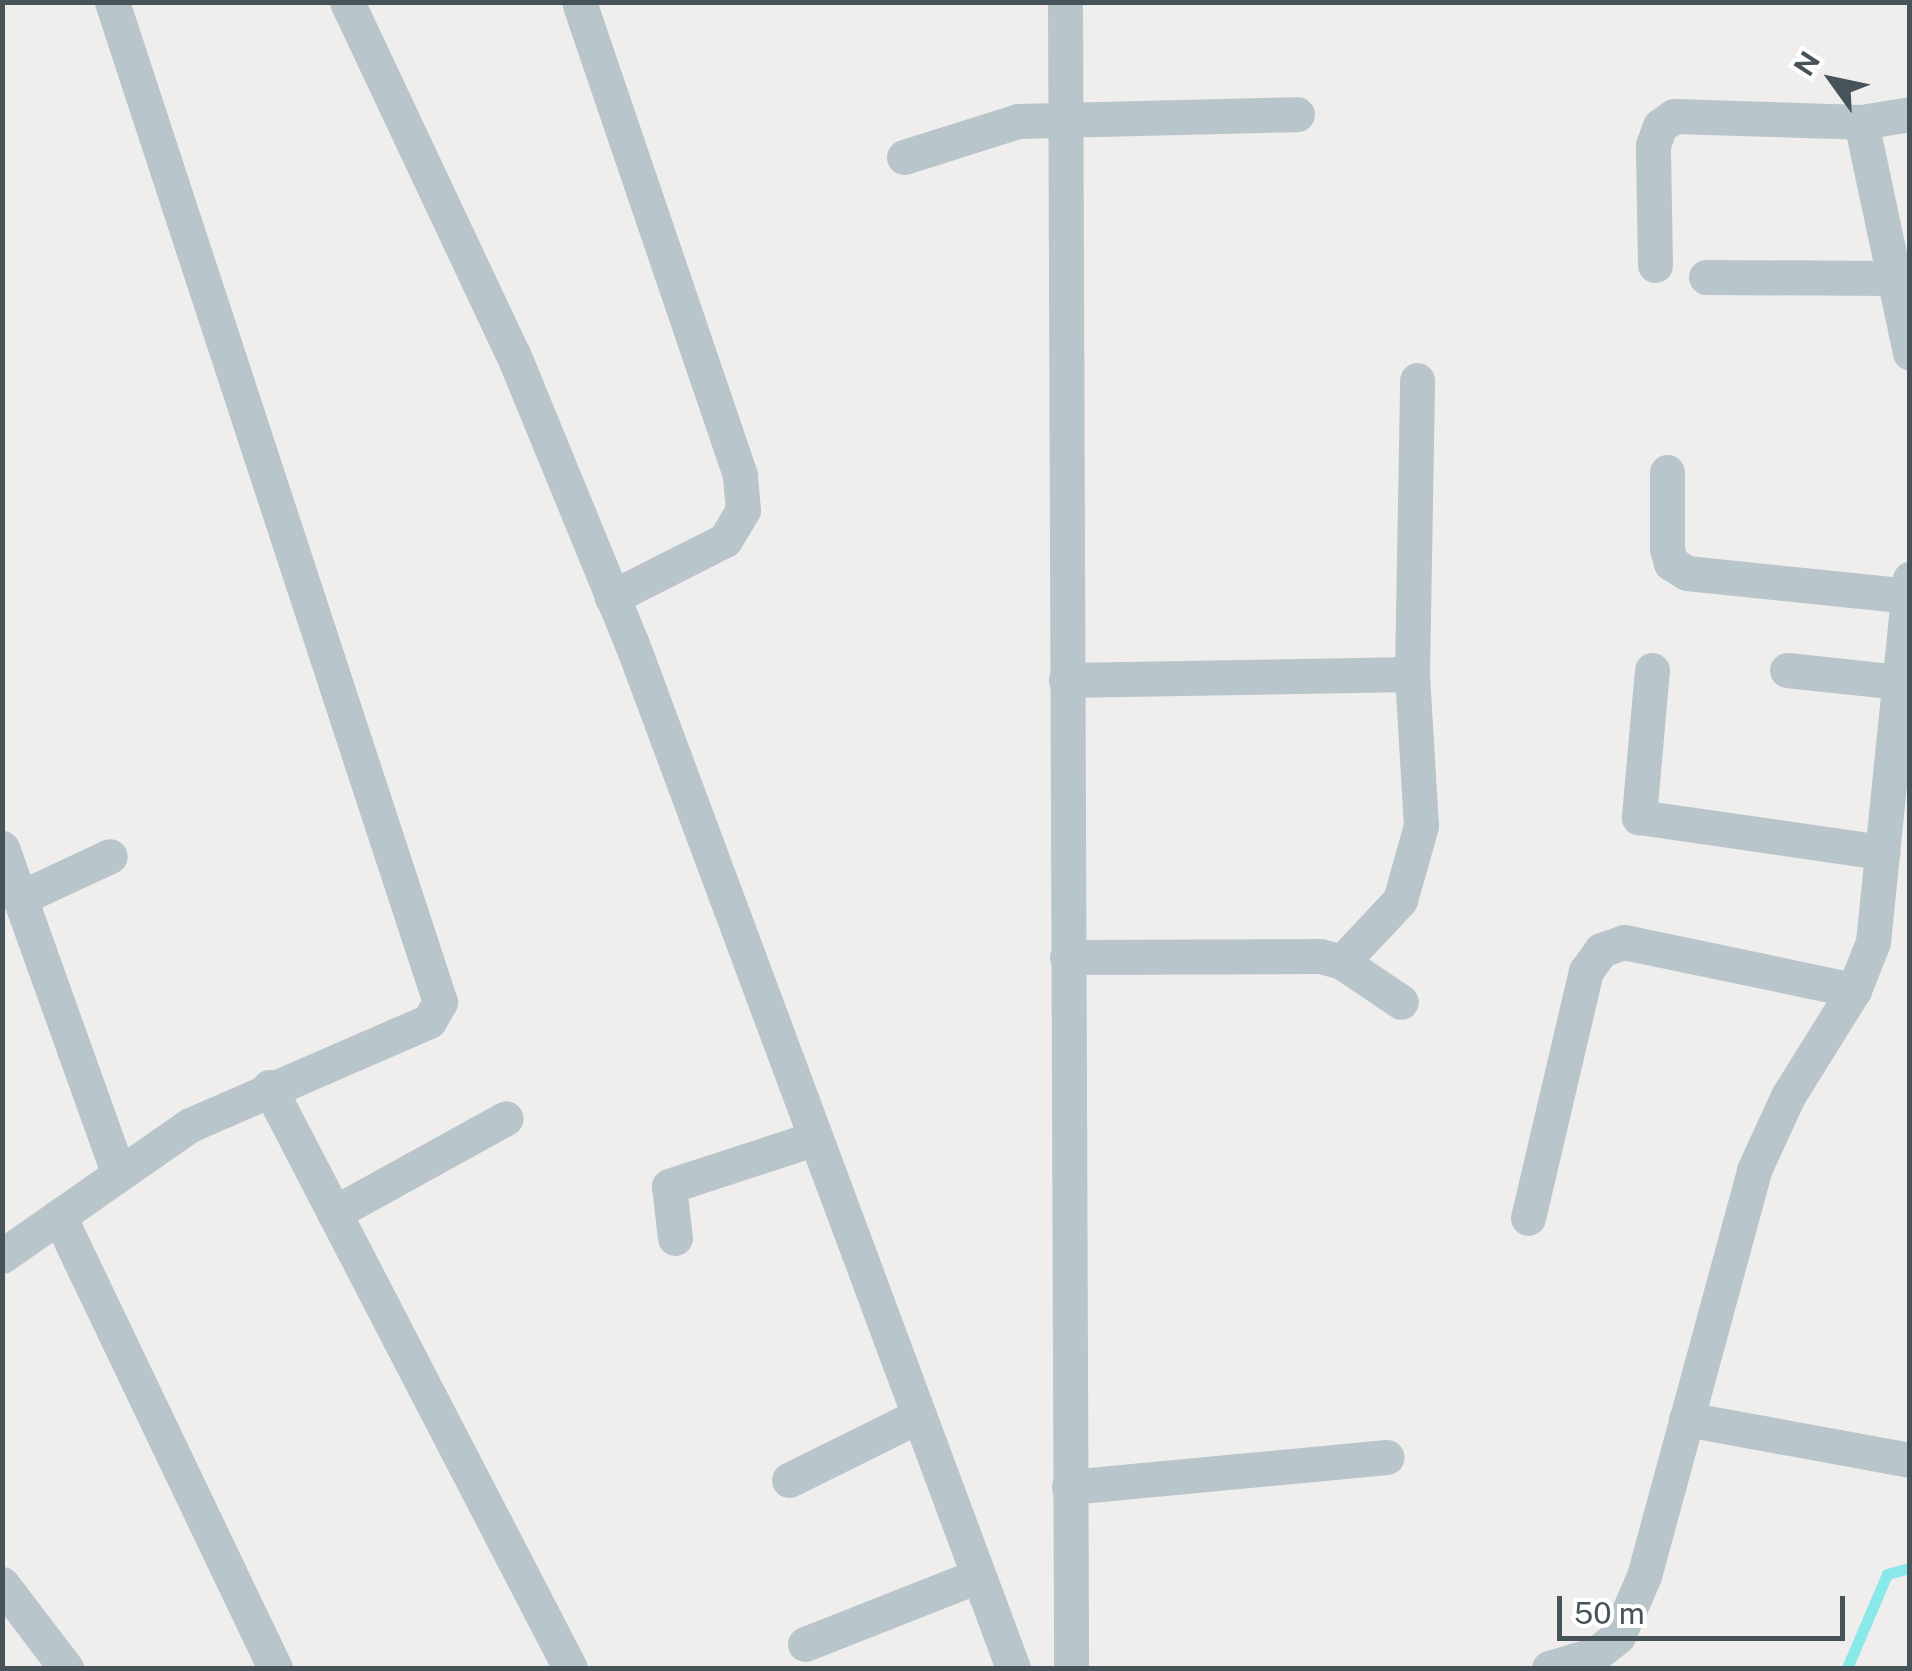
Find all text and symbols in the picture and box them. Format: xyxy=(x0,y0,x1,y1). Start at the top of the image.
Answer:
north arrow xyxy=(1782,30,1882,130)
text: N xyxy=(1787,45,1826,82)
scale bar xyxy=(1562,1576,1850,1638)
text: 50 m xyxy=(1574,1595,1645,1631)

